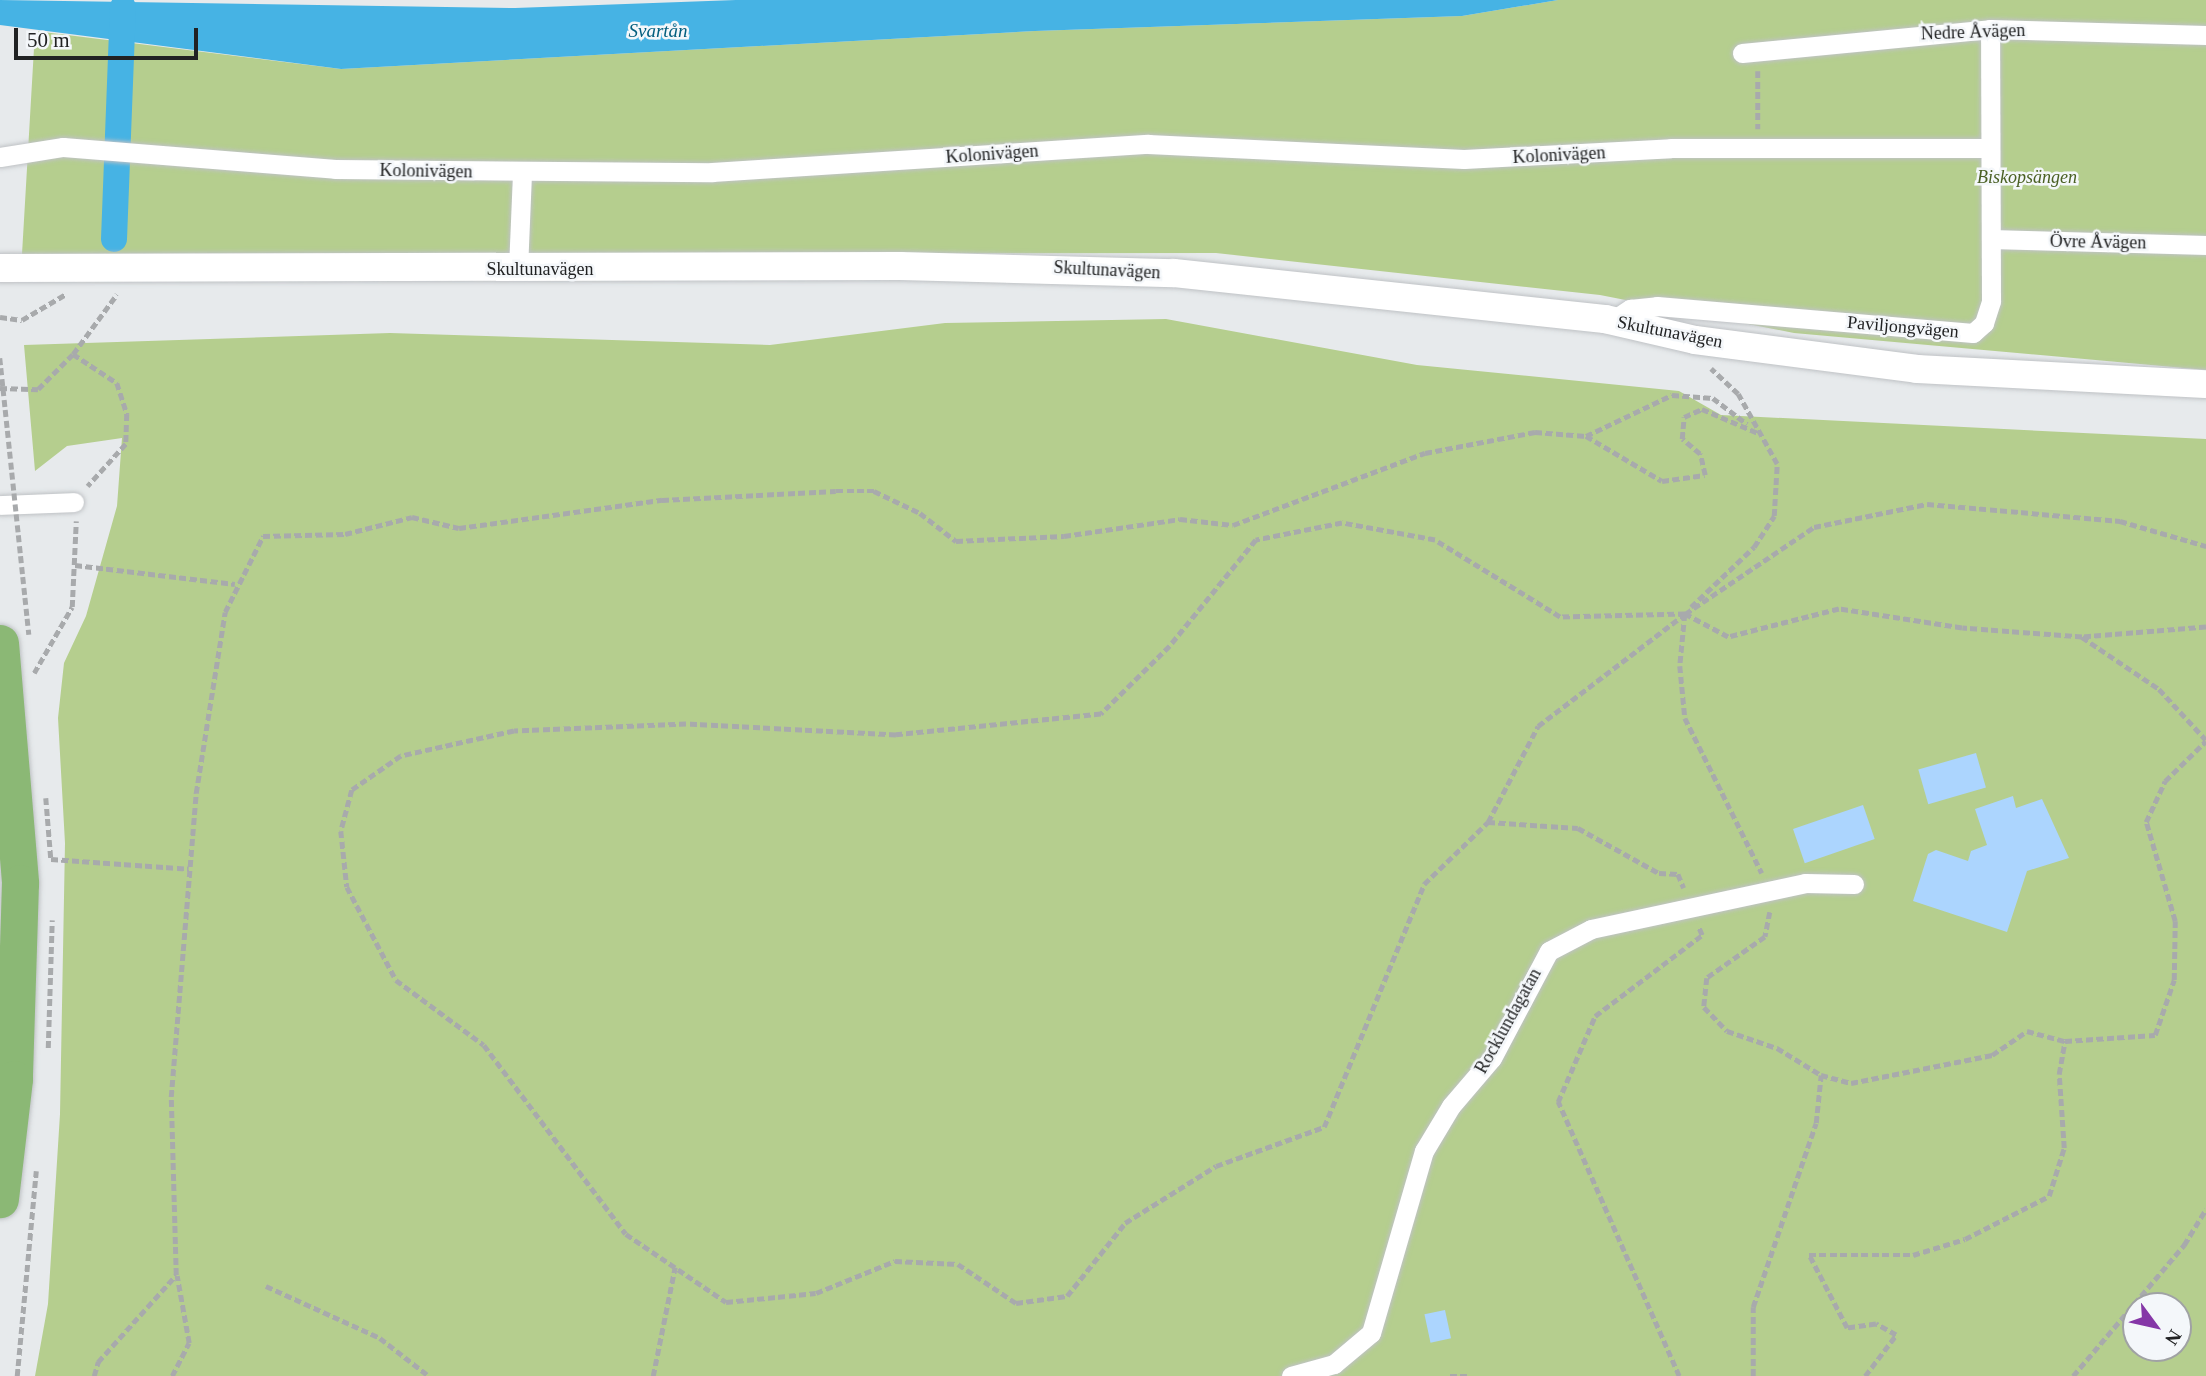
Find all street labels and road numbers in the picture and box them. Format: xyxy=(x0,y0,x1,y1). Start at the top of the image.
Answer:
street label: Nedre Åvägen xyxy=(1920,19,2026,45)
street label: Kolonivägen xyxy=(945,140,1039,168)
street label: Kolonivägen xyxy=(1512,142,1606,168)
street label: Kolonivägen xyxy=(379,159,473,183)
street label: Övre Åvägen xyxy=(2050,230,2146,254)
street label: Skultunavägen xyxy=(1053,256,1161,284)
street label: Skultunavägen xyxy=(487,258,593,280)
street label: Skultunavägen xyxy=(1615,311,1725,353)
street label: Paviljongvägen xyxy=(1846,311,1960,343)
street label: Rocklundagatan xyxy=(1470,965,1546,1077)

